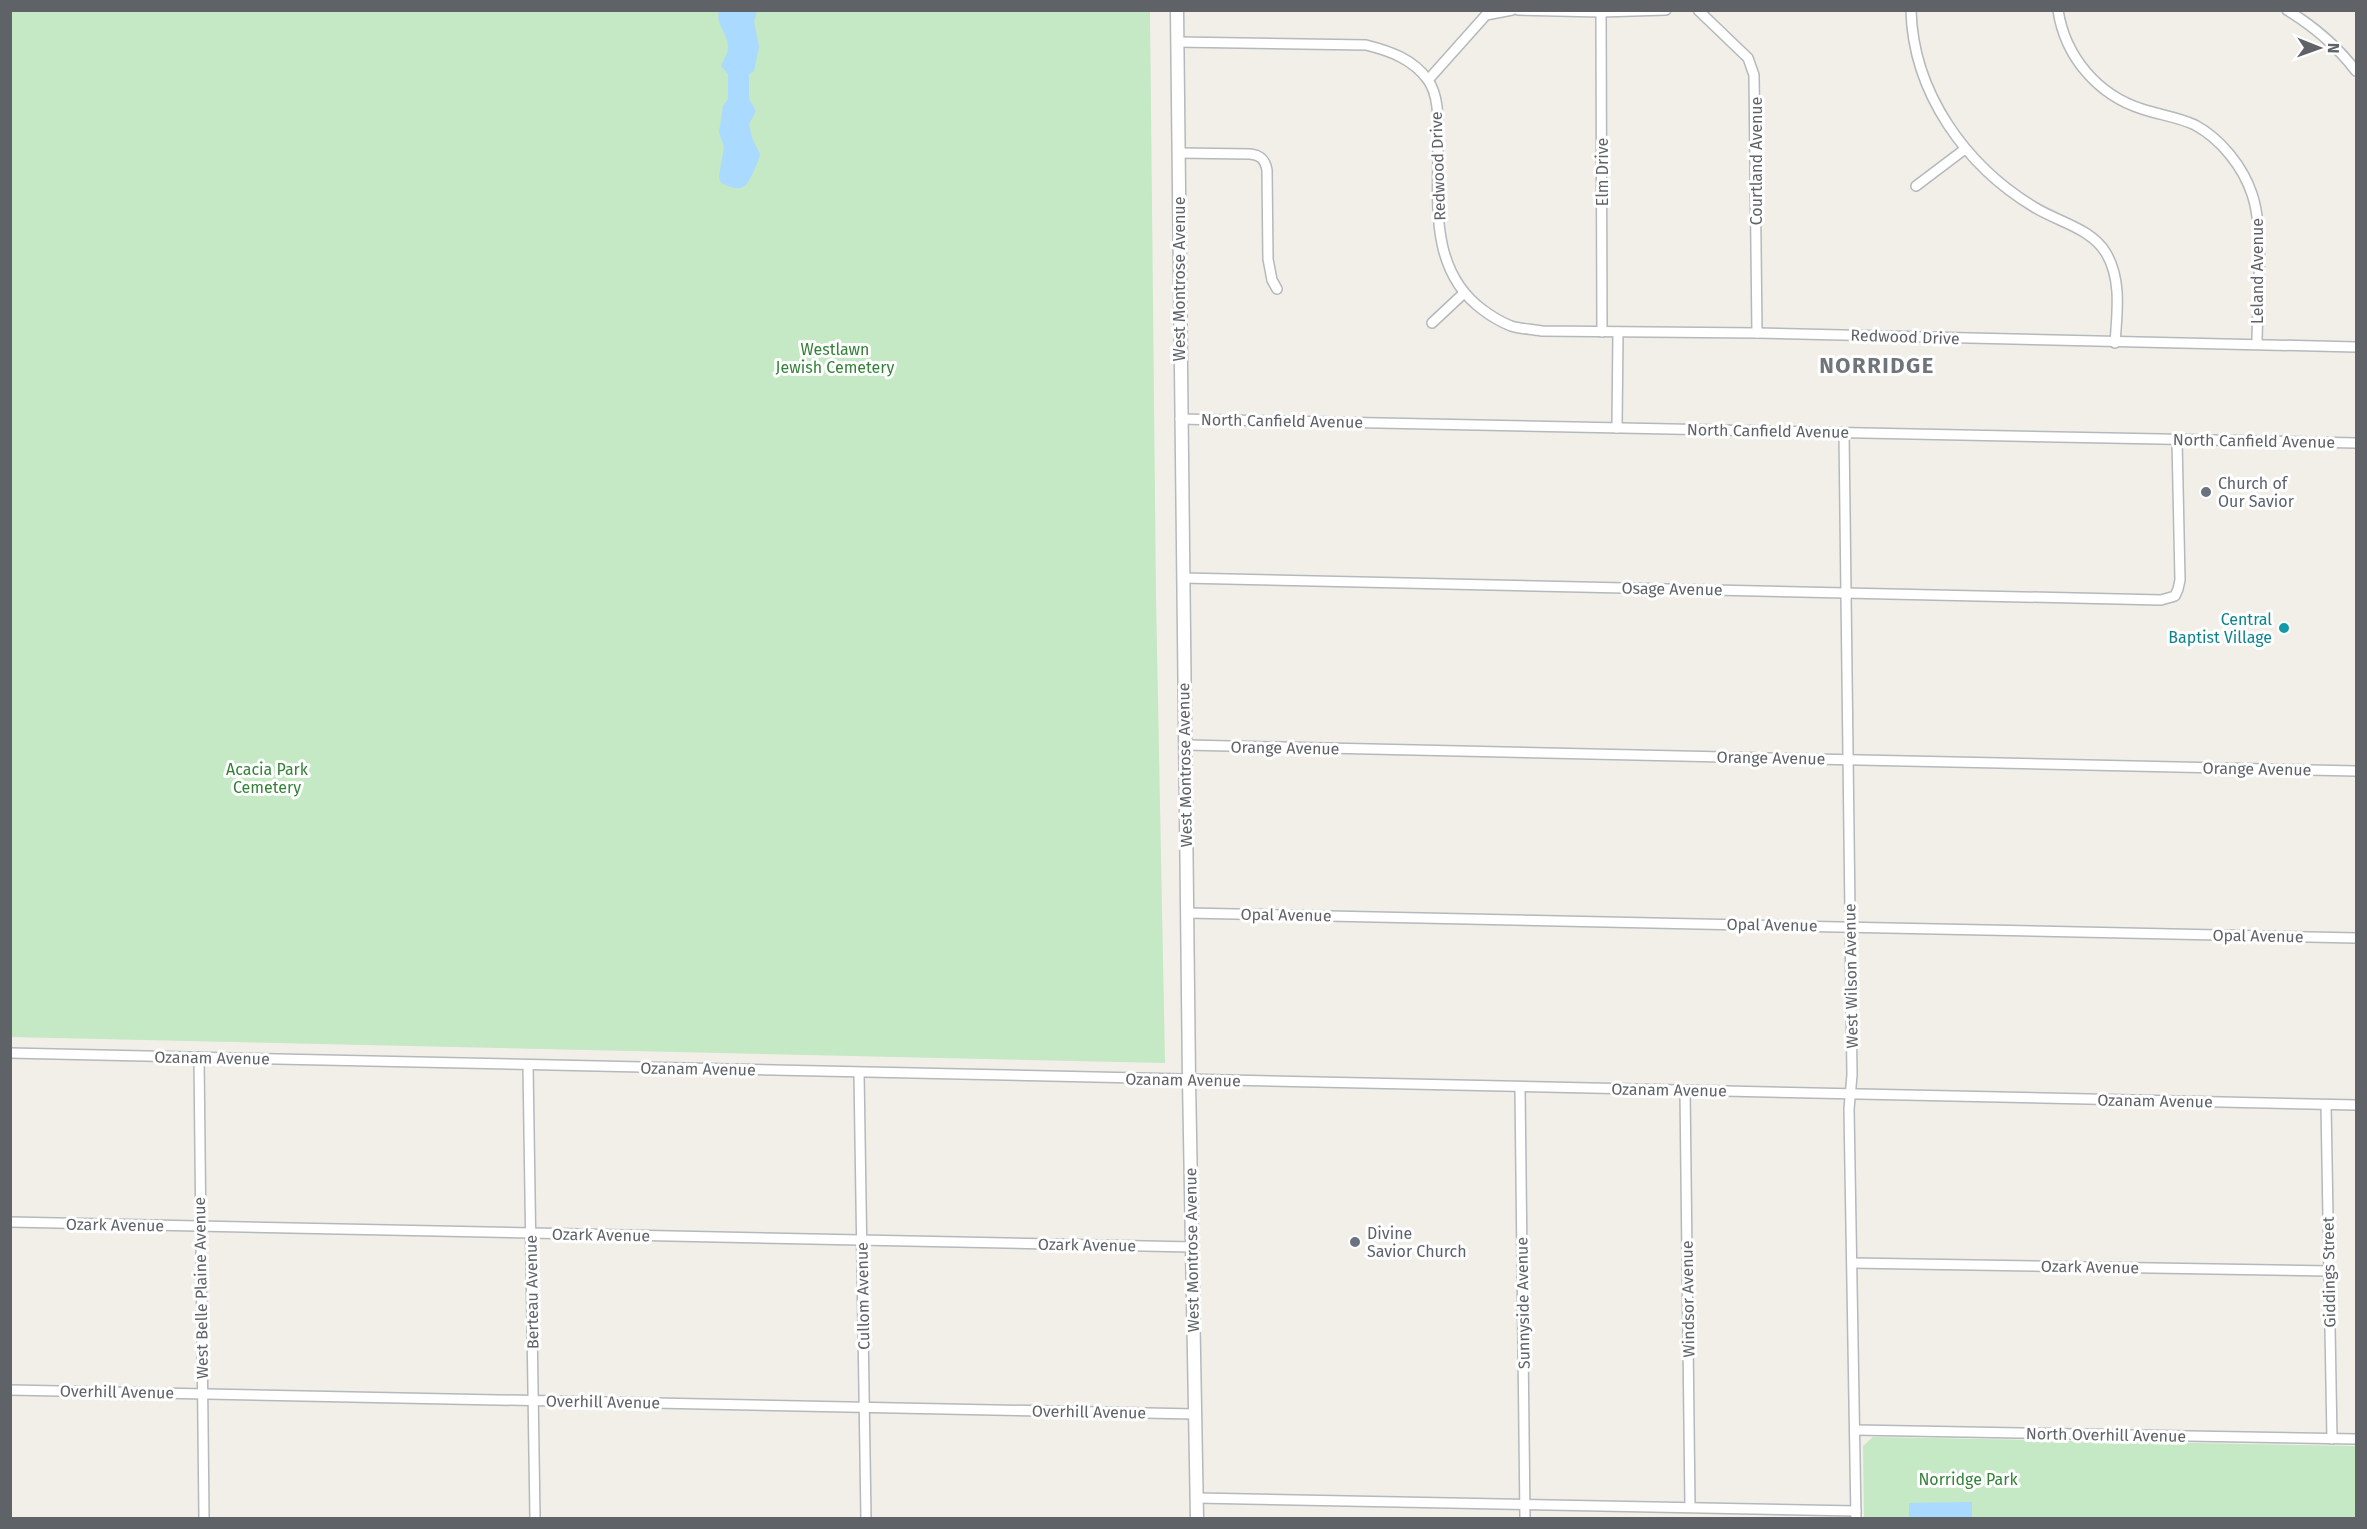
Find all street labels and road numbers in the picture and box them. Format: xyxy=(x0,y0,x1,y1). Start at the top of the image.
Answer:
street label: Courtland Avenue xyxy=(1747,97,1766,225)
street label: Redwood Drive xyxy=(1427,111,1449,221)
street label: Elm Drive xyxy=(1593,138,1612,206)
street label: West Montrose Avenue xyxy=(1170,197,1189,361)
street label: Leland Avenue xyxy=(2248,218,2267,324)
street label: Redwood Drive xyxy=(1850,326,1960,348)
street label: North Canfield Avenue xyxy=(1201,410,1363,432)
street label: North Canfield Avenue xyxy=(1687,420,1849,442)
street label: North Canfield Avenue xyxy=(2173,430,2335,452)
street label: Osage Avenue xyxy=(1621,579,1723,599)
street label: West Montrose Avenue xyxy=(1174,682,1196,848)
street label: Orange Avenue xyxy=(1230,738,1340,758)
street label: Orange Avenue xyxy=(1716,748,1826,768)
street label: Orange Avenue xyxy=(2202,759,2312,779)
street label: West Wilson Avenue xyxy=(1840,903,1862,1049)
street label: Opal Avenue xyxy=(1240,905,1332,925)
street label: Opal Avenue xyxy=(1726,915,1818,935)
street label: Opal Avenue xyxy=(2212,926,2304,946)
street label: Ozanam Avenue xyxy=(154,1047,270,1069)
street label: Ozanam Avenue xyxy=(640,1058,756,1080)
street label: Ozanam Avenue xyxy=(1125,1069,1241,1091)
street label: Ozanam Avenue xyxy=(1611,1079,1727,1101)
street label: Ozanam Avenue xyxy=(2097,1090,2213,1112)
street label: West Montrose Avenue xyxy=(1181,1167,1203,1333)
street label: West Belle Plaine Avenue xyxy=(190,1197,212,1379)
street label: Ozark Avenue xyxy=(66,1215,164,1235)
street label: Giddings Street xyxy=(2319,1216,2339,1328)
street label: Ozark Avenue xyxy=(552,1225,650,1245)
street label: Berteau Avenue xyxy=(522,1235,542,1349)
street label: Ozark Avenue xyxy=(1038,1235,1136,1255)
street label: Sunnyside Avenue xyxy=(1512,1237,1534,1369)
street label: Windsor Avenue xyxy=(1677,1240,1699,1358)
street label: Cullom Avenue xyxy=(853,1242,873,1350)
street label: Ozark Avenue xyxy=(2041,1257,2139,1277)
street label: Overhill Avenue xyxy=(60,1382,174,1402)
street label: Overhill Avenue xyxy=(546,1392,660,1412)
street label: Overhill Avenue xyxy=(1032,1402,1146,1422)
street label: North Overhill Avenue xyxy=(2026,1424,2186,1446)

